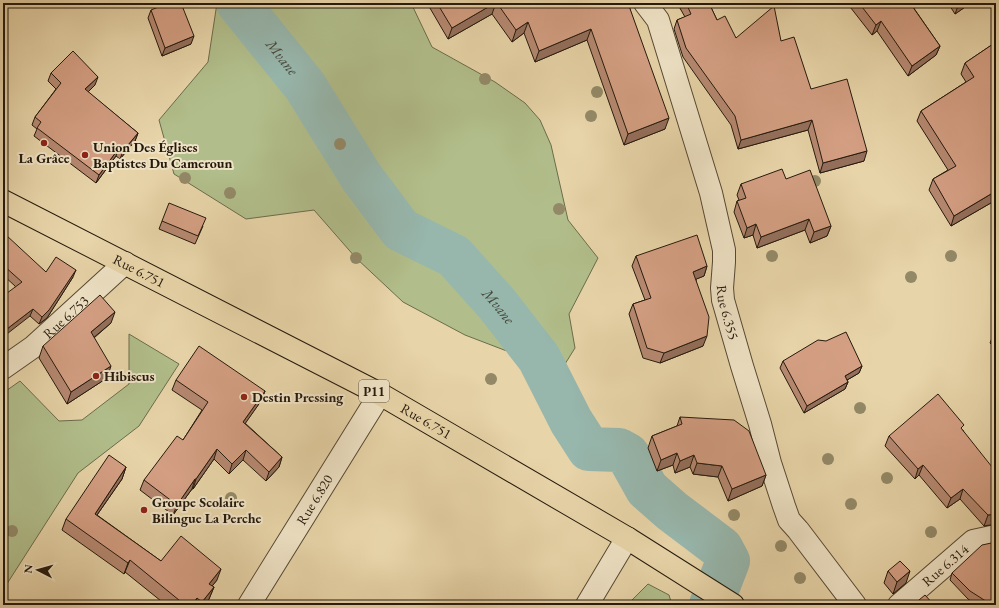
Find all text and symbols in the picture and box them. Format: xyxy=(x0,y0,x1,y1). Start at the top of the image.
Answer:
water label: Mvane xyxy=(261,34,303,80)
marker: La Grâce xyxy=(39,138,49,148)
place label: Union Des Églises Baptistes Du Cameroun xyxy=(93,138,233,172)
place label: La Grâce xyxy=(18,149,70,167)
marker: Union Des Églises Baptistes Du Cameroun xyxy=(80,150,90,160)
street label: Rue 6.751 xyxy=(110,250,168,291)
water label: Mvane xyxy=(478,283,520,329)
street label: Rue 6.355 xyxy=(713,284,743,342)
street label: Rue 6.753 xyxy=(39,291,93,343)
place label: Hibiscus xyxy=(104,367,155,385)
marker: Hibiscus xyxy=(91,371,101,381)
road number: P11 xyxy=(359,380,389,402)
place label: Destin Pressing xyxy=(252,388,344,406)
marker: Destin Pressing xyxy=(239,392,249,402)
street label: Rue 6.751 xyxy=(398,399,455,443)
street label: Rue 6.820 xyxy=(292,471,337,528)
place label: Groupe Scolaire Bilingue La Perche xyxy=(152,493,261,527)
marker: Groupe Scolaire Bilingue La Perche xyxy=(139,505,149,515)
street label: Rue 6.314 xyxy=(918,540,972,590)
north arrow xyxy=(18,550,58,590)
text: N xyxy=(21,564,35,574)

